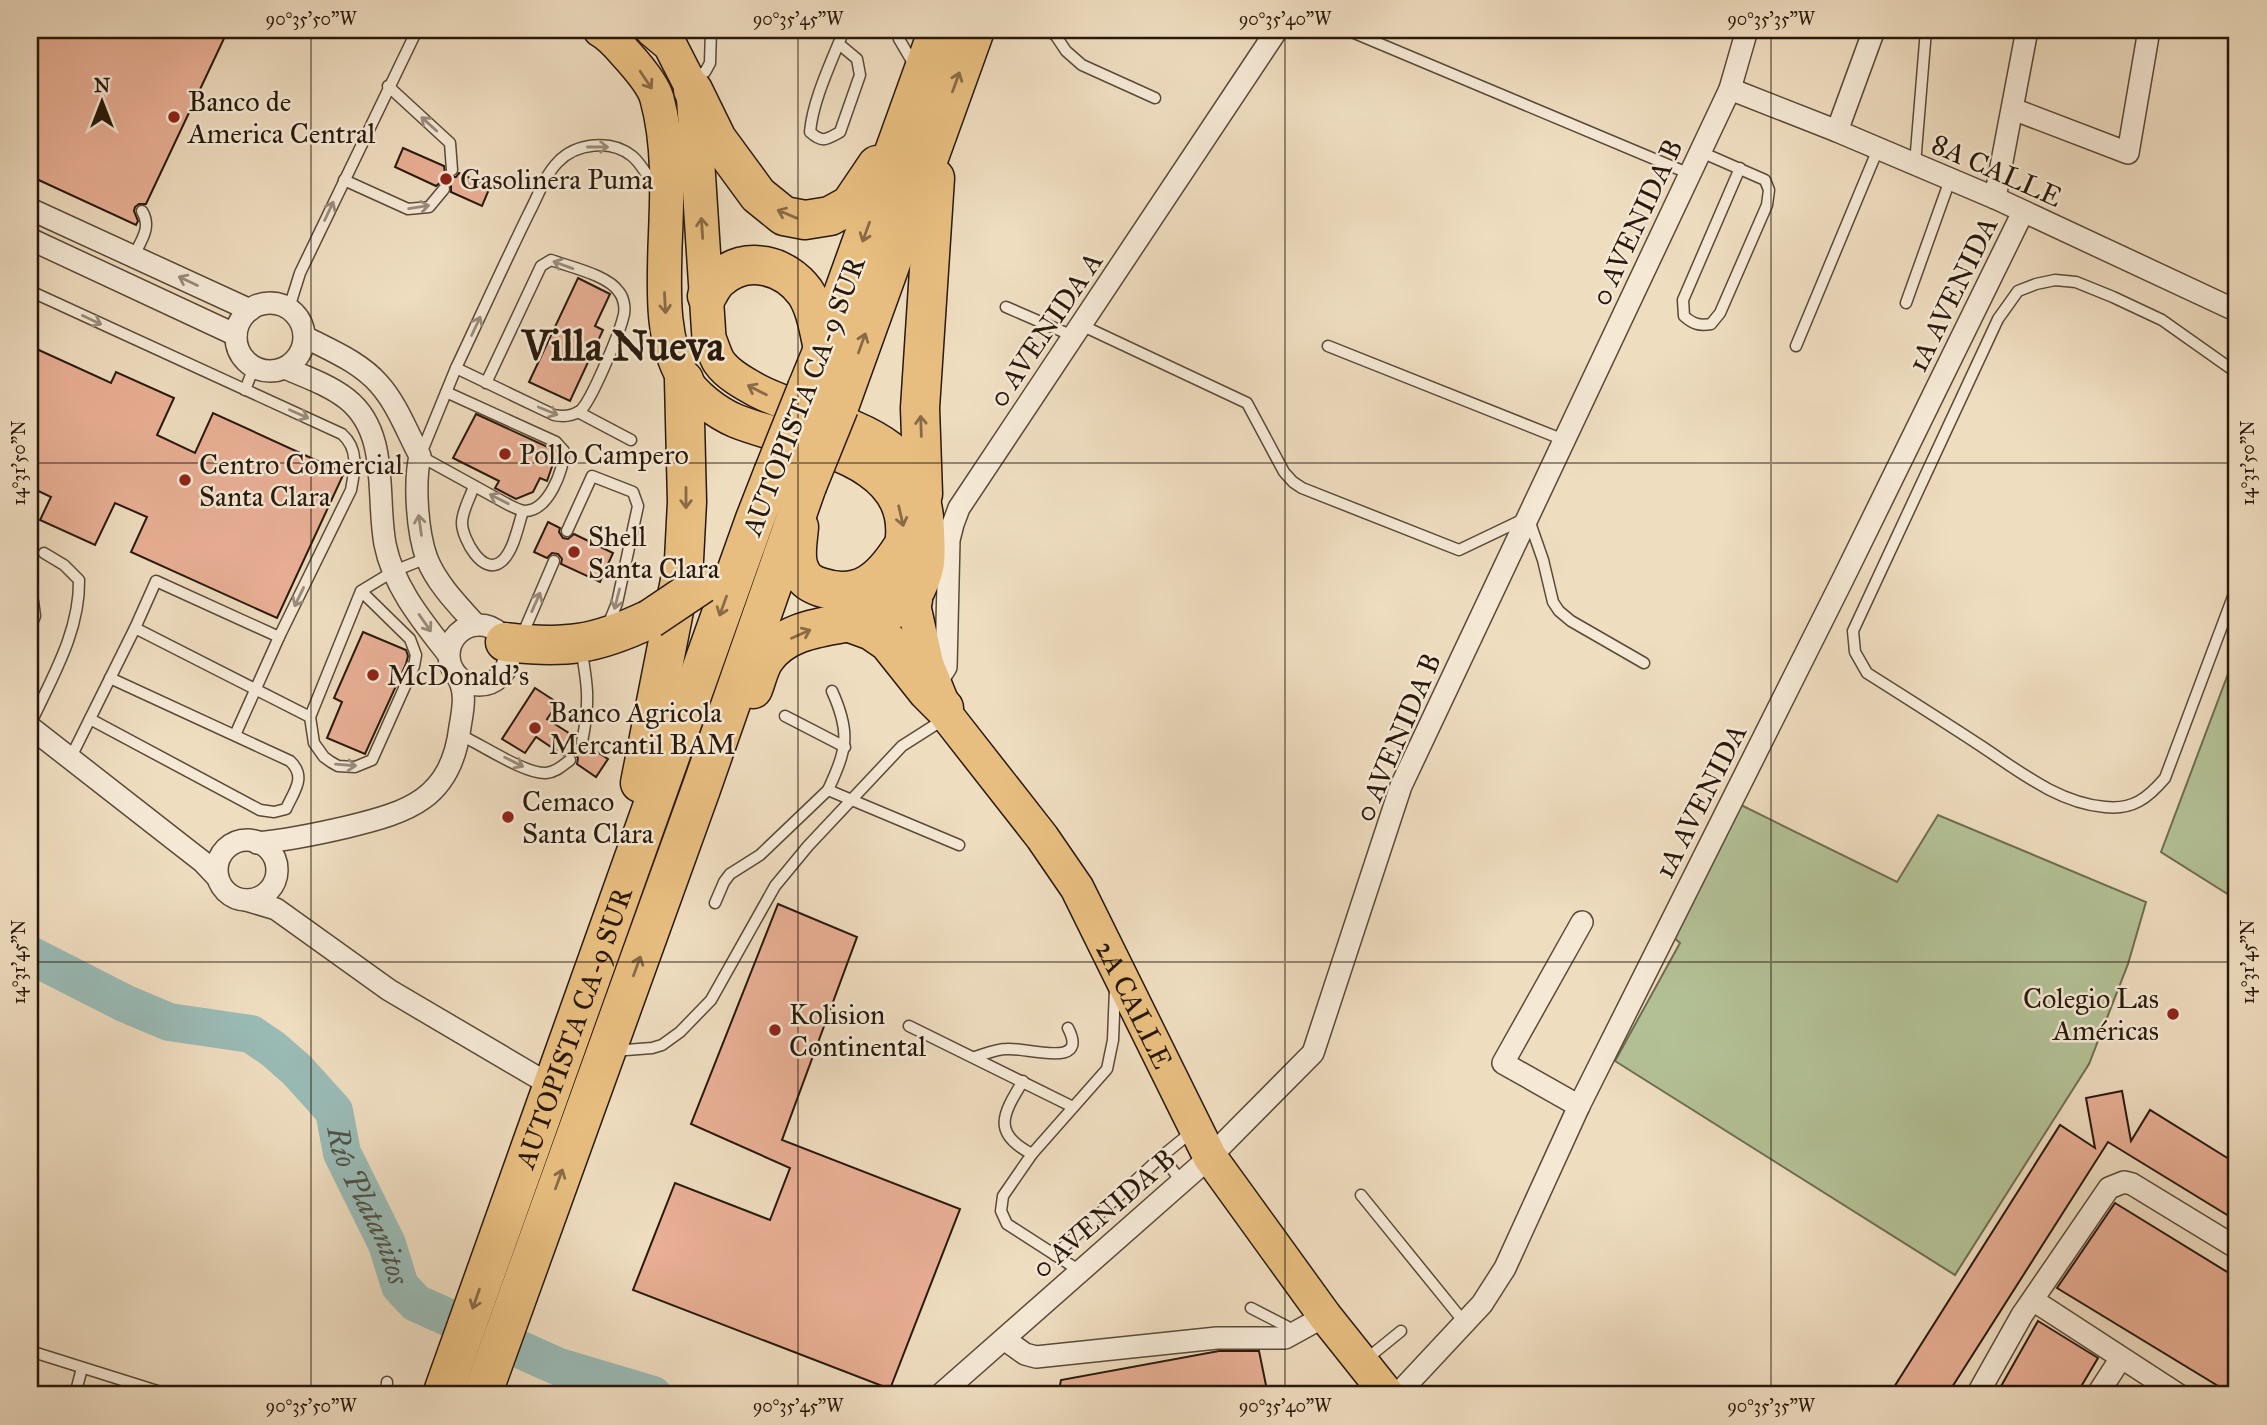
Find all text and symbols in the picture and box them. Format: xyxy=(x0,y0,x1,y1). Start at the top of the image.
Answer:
text: 90°35'50"W xyxy=(265,8,357,30)
text: 90°35'45"W xyxy=(753,8,844,30)
text: 90°35'40"W xyxy=(1239,8,1332,30)
text: 90°35'35"W xyxy=(1727,8,1816,30)
north arrow xyxy=(66,66,136,136)
one-way arrow xyxy=(639,70,653,89)
one-way arrow xyxy=(951,72,963,94)
text: N xyxy=(94,74,110,97)
place label: Banco de America Central xyxy=(187,84,376,151)
marker: Banco de America Central xyxy=(166,109,182,125)
one-way arrow xyxy=(420,116,438,132)
street label: 8A CALLE xyxy=(1926,126,2067,215)
street label: 0 AVENIDA B xyxy=(1583,134,1690,311)
one-way arrow xyxy=(586,140,609,154)
place label: Gasolinera Puma xyxy=(460,162,654,197)
marker: Gasolinera Puma xyxy=(438,171,454,187)
one-way arrow xyxy=(408,200,430,213)
one-way arrow xyxy=(323,201,336,222)
one-way arrow xyxy=(777,207,798,220)
street label: 1A AVENIDA xyxy=(1900,211,2005,378)
one-way arrow xyxy=(695,218,708,240)
one-way arrow xyxy=(858,221,871,243)
street label: 0 AVENIDA A xyxy=(981,245,1110,414)
street label: AUTOPISTA CA-9 SUR xyxy=(734,250,873,542)
one-way arrow xyxy=(553,258,575,270)
one-way arrow xyxy=(178,274,199,287)
one-way arrow xyxy=(659,292,672,315)
one-way arrow xyxy=(81,313,102,327)
one-way arrow xyxy=(470,316,483,337)
district label: Villa Nueva xyxy=(521,320,726,372)
one-way arrow xyxy=(857,332,869,354)
one-way arrow xyxy=(747,382,768,396)
one-way arrow xyxy=(537,406,558,419)
one-way arrow xyxy=(287,408,309,421)
one-way arrow xyxy=(914,414,927,437)
text: 14°31'50"N xyxy=(8,421,30,505)
text: 14°31'50"N xyxy=(2237,421,2259,505)
place label: Pollo Campero xyxy=(519,437,689,472)
marker: Pollo Campero xyxy=(497,446,513,462)
place label: Centro Comercial Santa Clara xyxy=(199,447,404,514)
marker: Centro Comercial Santa Clara xyxy=(177,472,193,488)
one-way arrow xyxy=(679,486,693,509)
one-way arrow xyxy=(489,492,509,506)
one-way arrow xyxy=(895,504,908,526)
one-way arrow xyxy=(414,514,427,537)
place label: Shell Santa Clara xyxy=(588,519,720,586)
marker: Shell Santa Clara xyxy=(566,544,582,560)
one-way arrow xyxy=(291,586,305,607)
one-way arrow xyxy=(610,588,623,610)
one-way arrow xyxy=(530,592,543,614)
one-way arrow xyxy=(716,595,729,617)
one-way arrow xyxy=(418,613,432,632)
one-way arrow xyxy=(789,627,811,640)
street label: 0 AVENIDA B xyxy=(1346,648,1449,827)
place label: McDonald's xyxy=(387,658,529,693)
marker: McDonald's xyxy=(365,667,381,683)
place label: Banco Agricola Mercantil BAM xyxy=(549,695,736,762)
street label: 1A AVENIDA xyxy=(1647,718,1754,884)
marker: Banco Agricola Mercantil BAM xyxy=(527,720,543,736)
one-way arrow xyxy=(504,756,524,770)
one-way arrow xyxy=(334,759,357,772)
place label: Cemaco Santa Clara xyxy=(522,784,654,851)
marker: Cemaco Santa Clara xyxy=(500,809,516,825)
street label: AUTOPISTA CA-9 SUR xyxy=(507,881,640,1174)
text: 14°31'45"N xyxy=(8,920,30,1004)
text: 14°31'45"N xyxy=(2237,920,2259,1004)
street label: 2A CALLE xyxy=(1088,935,1180,1074)
one-way arrow xyxy=(632,955,644,977)
place label: Colegio Las Américas xyxy=(2023,981,2159,1048)
place label: Kolision Continental xyxy=(789,997,927,1064)
marker: Colegio Las Américas xyxy=(2165,1006,2181,1022)
marker: Kolision Continental xyxy=(767,1022,783,1038)
water label: Río Platanitos xyxy=(319,1123,417,1290)
street label: 0 AVENIDA B xyxy=(1024,1141,1182,1285)
one-way arrow xyxy=(554,1169,566,1191)
one-way arrow xyxy=(469,1288,481,1310)
text: 90°35'50"W xyxy=(265,1395,357,1417)
text: 90°35'45"W xyxy=(753,1395,844,1417)
text: 90°35'40"W xyxy=(1239,1395,1332,1417)
text: 90°35'35"W xyxy=(1727,1395,1816,1417)

